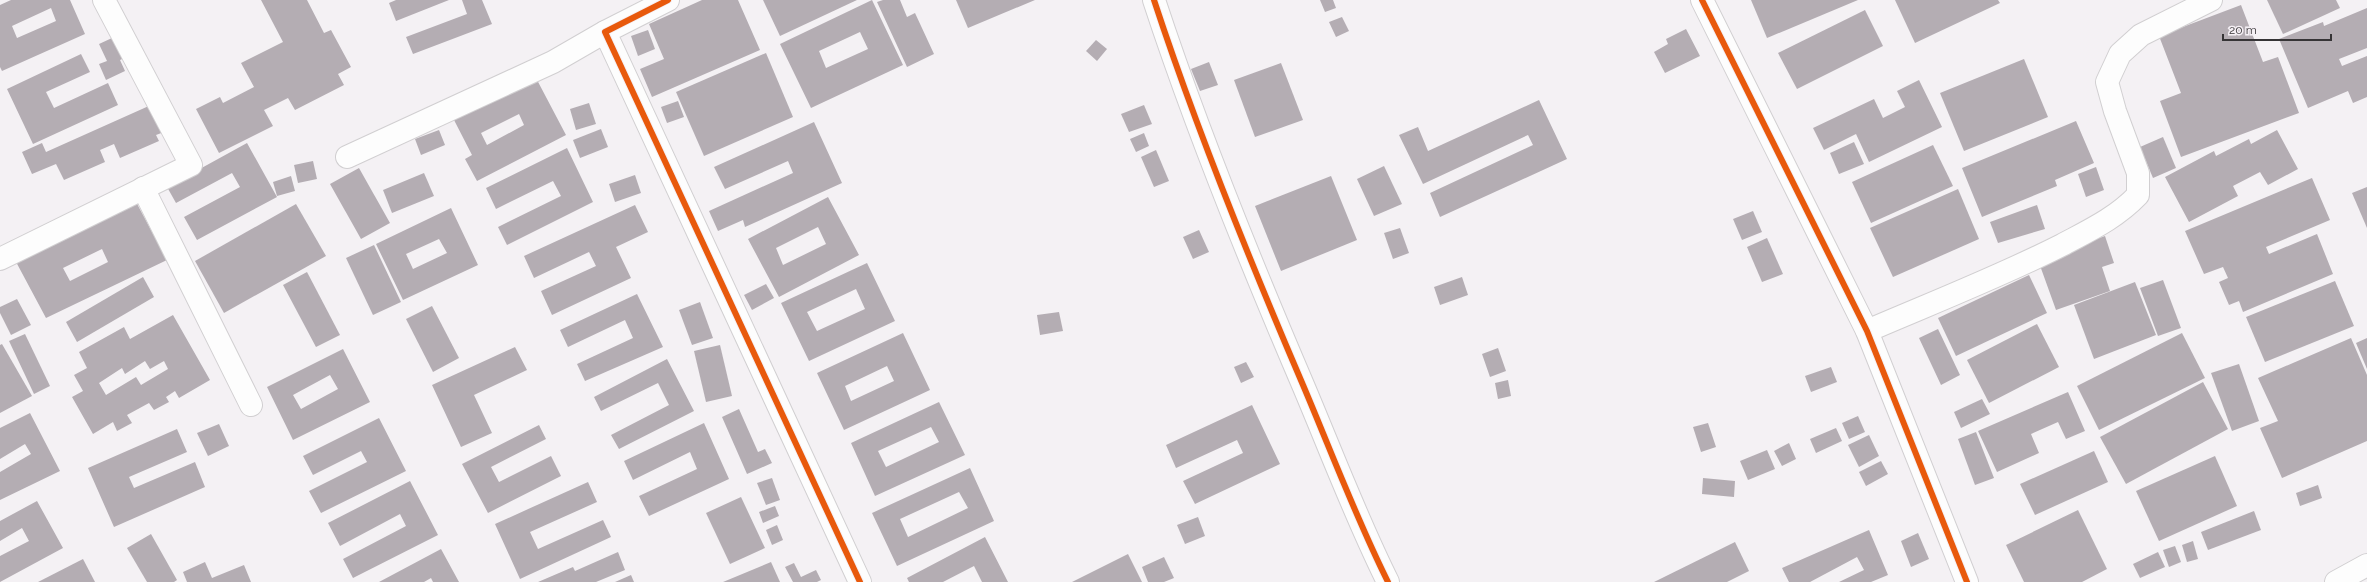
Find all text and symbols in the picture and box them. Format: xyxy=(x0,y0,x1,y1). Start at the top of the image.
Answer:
scale bar xyxy=(2223,16,2331,42)
text: 20 m xyxy=(2229,23,2257,37)

